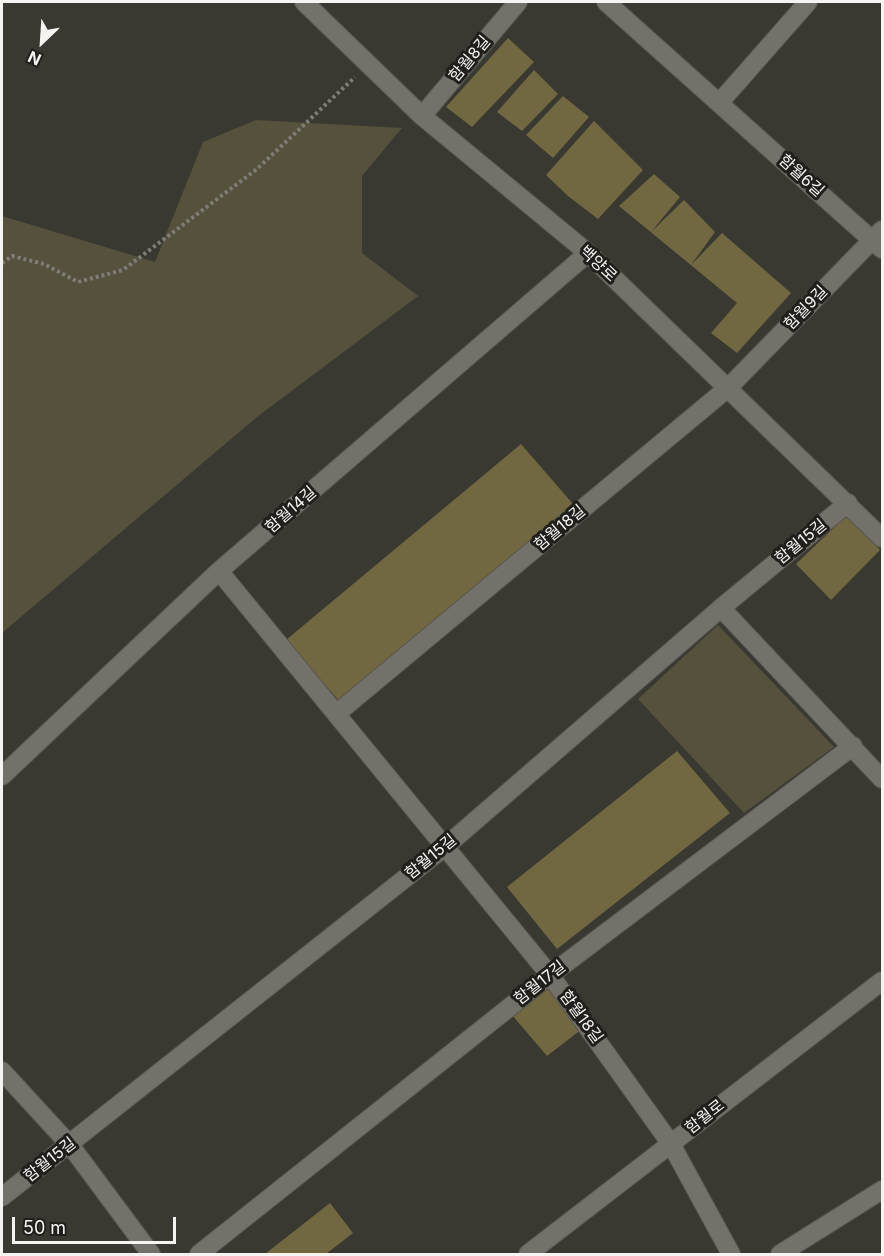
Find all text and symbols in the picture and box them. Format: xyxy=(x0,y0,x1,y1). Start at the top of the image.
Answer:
north arrow xyxy=(12,12,72,72)
street label: 함월8길 xyxy=(445,32,495,86)
text: N xyxy=(25,47,44,70)
street label: 함월6길 xyxy=(774,151,828,201)
street label: 백양로 xyxy=(575,242,621,286)
street label: 함월9길 xyxy=(780,282,832,334)
street label: 함월14길 xyxy=(262,483,320,537)
street label: 함월18길 xyxy=(531,501,589,555)
street label: 함월15길 xyxy=(771,516,831,568)
street label: 함월15길 xyxy=(401,831,461,883)
street label: 함월17길 xyxy=(511,957,569,1009)
street label: 함월18길 xyxy=(555,987,607,1047)
street label: 함월로 xyxy=(682,1096,728,1138)
street label: 함월15길 xyxy=(20,1134,80,1186)
scale bar xyxy=(15,1205,178,1243)
text: 50 m xyxy=(23,1217,66,1238)

